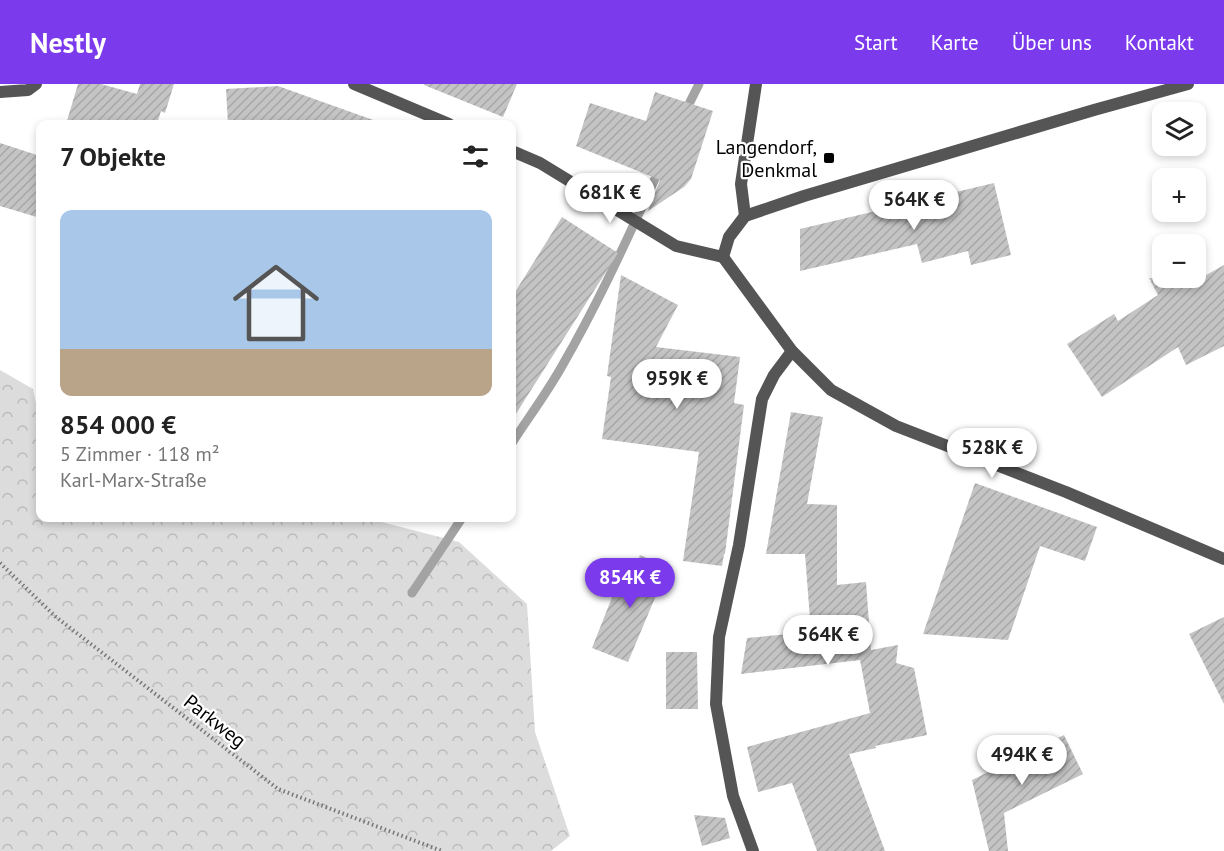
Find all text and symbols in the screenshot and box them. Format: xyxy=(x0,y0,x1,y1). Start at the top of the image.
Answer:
text: Nestly xyxy=(30,24,106,61)
text: Start xyxy=(854,29,898,56)
text: Karte xyxy=(931,29,979,56)
text: Über uns xyxy=(1012,29,1092,56)
text: Kontakt xyxy=(1125,29,1194,56)
map controls xyxy=(1152,102,1206,288)
button: layers xyxy=(1152,102,1206,156)
place label: Langendorf, Denkmal xyxy=(716,134,817,183)
text: 7 Objekte xyxy=(60,140,166,173)
icon: filters xyxy=(459,140,492,173)
marker: Langendorf, Denkmal xyxy=(822,151,836,165)
button: + xyxy=(1152,168,1206,222)
pin: 681K € xyxy=(561,173,659,224)
text: 681K € xyxy=(579,179,641,205)
pin: 564K € xyxy=(865,180,963,231)
text: 564K € xyxy=(883,186,945,212)
button: − xyxy=(1152,234,1206,288)
icon: home xyxy=(222,249,330,357)
pin: 959K € xyxy=(628,359,726,410)
text: 959K € xyxy=(646,365,708,391)
text: 854 000 € xyxy=(60,408,176,441)
pin: 528K € xyxy=(943,428,1041,479)
text: 528K € xyxy=(961,434,1023,460)
text: 5 Zimmer · 118 m² xyxy=(60,441,220,467)
text: Karl-Marx-Straße xyxy=(60,467,207,493)
pin: 854K € xyxy=(581,558,679,609)
text: 854K € xyxy=(599,564,661,590)
pin: 564K € xyxy=(779,615,877,666)
text: 564K € xyxy=(797,621,859,647)
street label: Parkweg xyxy=(179,689,251,753)
pin: 494K € xyxy=(973,735,1071,786)
text: 494K € xyxy=(991,741,1053,767)

